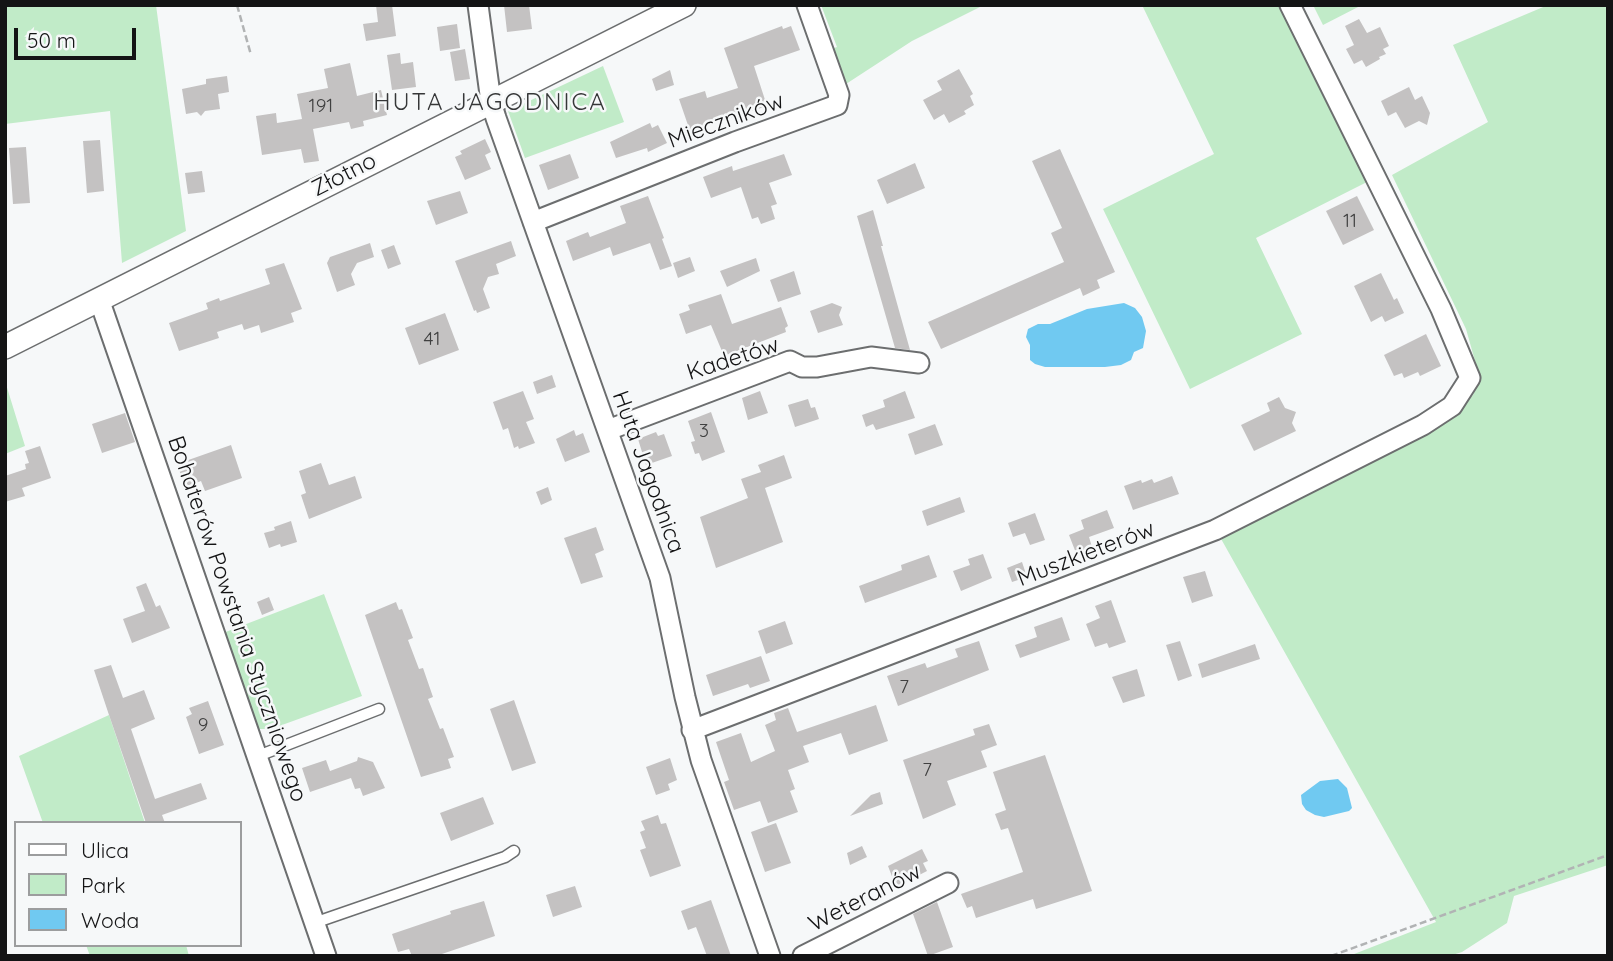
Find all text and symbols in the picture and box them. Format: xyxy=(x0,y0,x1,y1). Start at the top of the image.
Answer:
scale bar xyxy=(18,14,140,58)
text: 50 m xyxy=(27,27,76,53)
street label: Mieczników xyxy=(664,87,788,155)
district label: HUTA JAGODNICA xyxy=(375,89,605,117)
house number: 191 xyxy=(309,95,333,117)
street label: Złotno xyxy=(307,147,381,203)
house number: 11 xyxy=(1343,210,1357,232)
house number: 41 xyxy=(424,328,440,350)
street label: Kadetów xyxy=(683,331,783,387)
street label: Huta Jagodnica xyxy=(606,387,690,557)
house number: 3 xyxy=(699,420,709,442)
street label: Bohaterów Powstania Styczniowego xyxy=(161,432,313,806)
street label: Muszkieterów xyxy=(1013,515,1159,593)
house number: 7 xyxy=(899,676,909,698)
house number: 9 xyxy=(198,714,208,736)
house number: 7 xyxy=(922,759,932,781)
legend xyxy=(14,821,242,947)
text: Ulica xyxy=(81,837,129,863)
street label: Weteranów xyxy=(804,858,926,938)
text: Park xyxy=(81,872,125,898)
text: Woda xyxy=(81,907,139,933)

